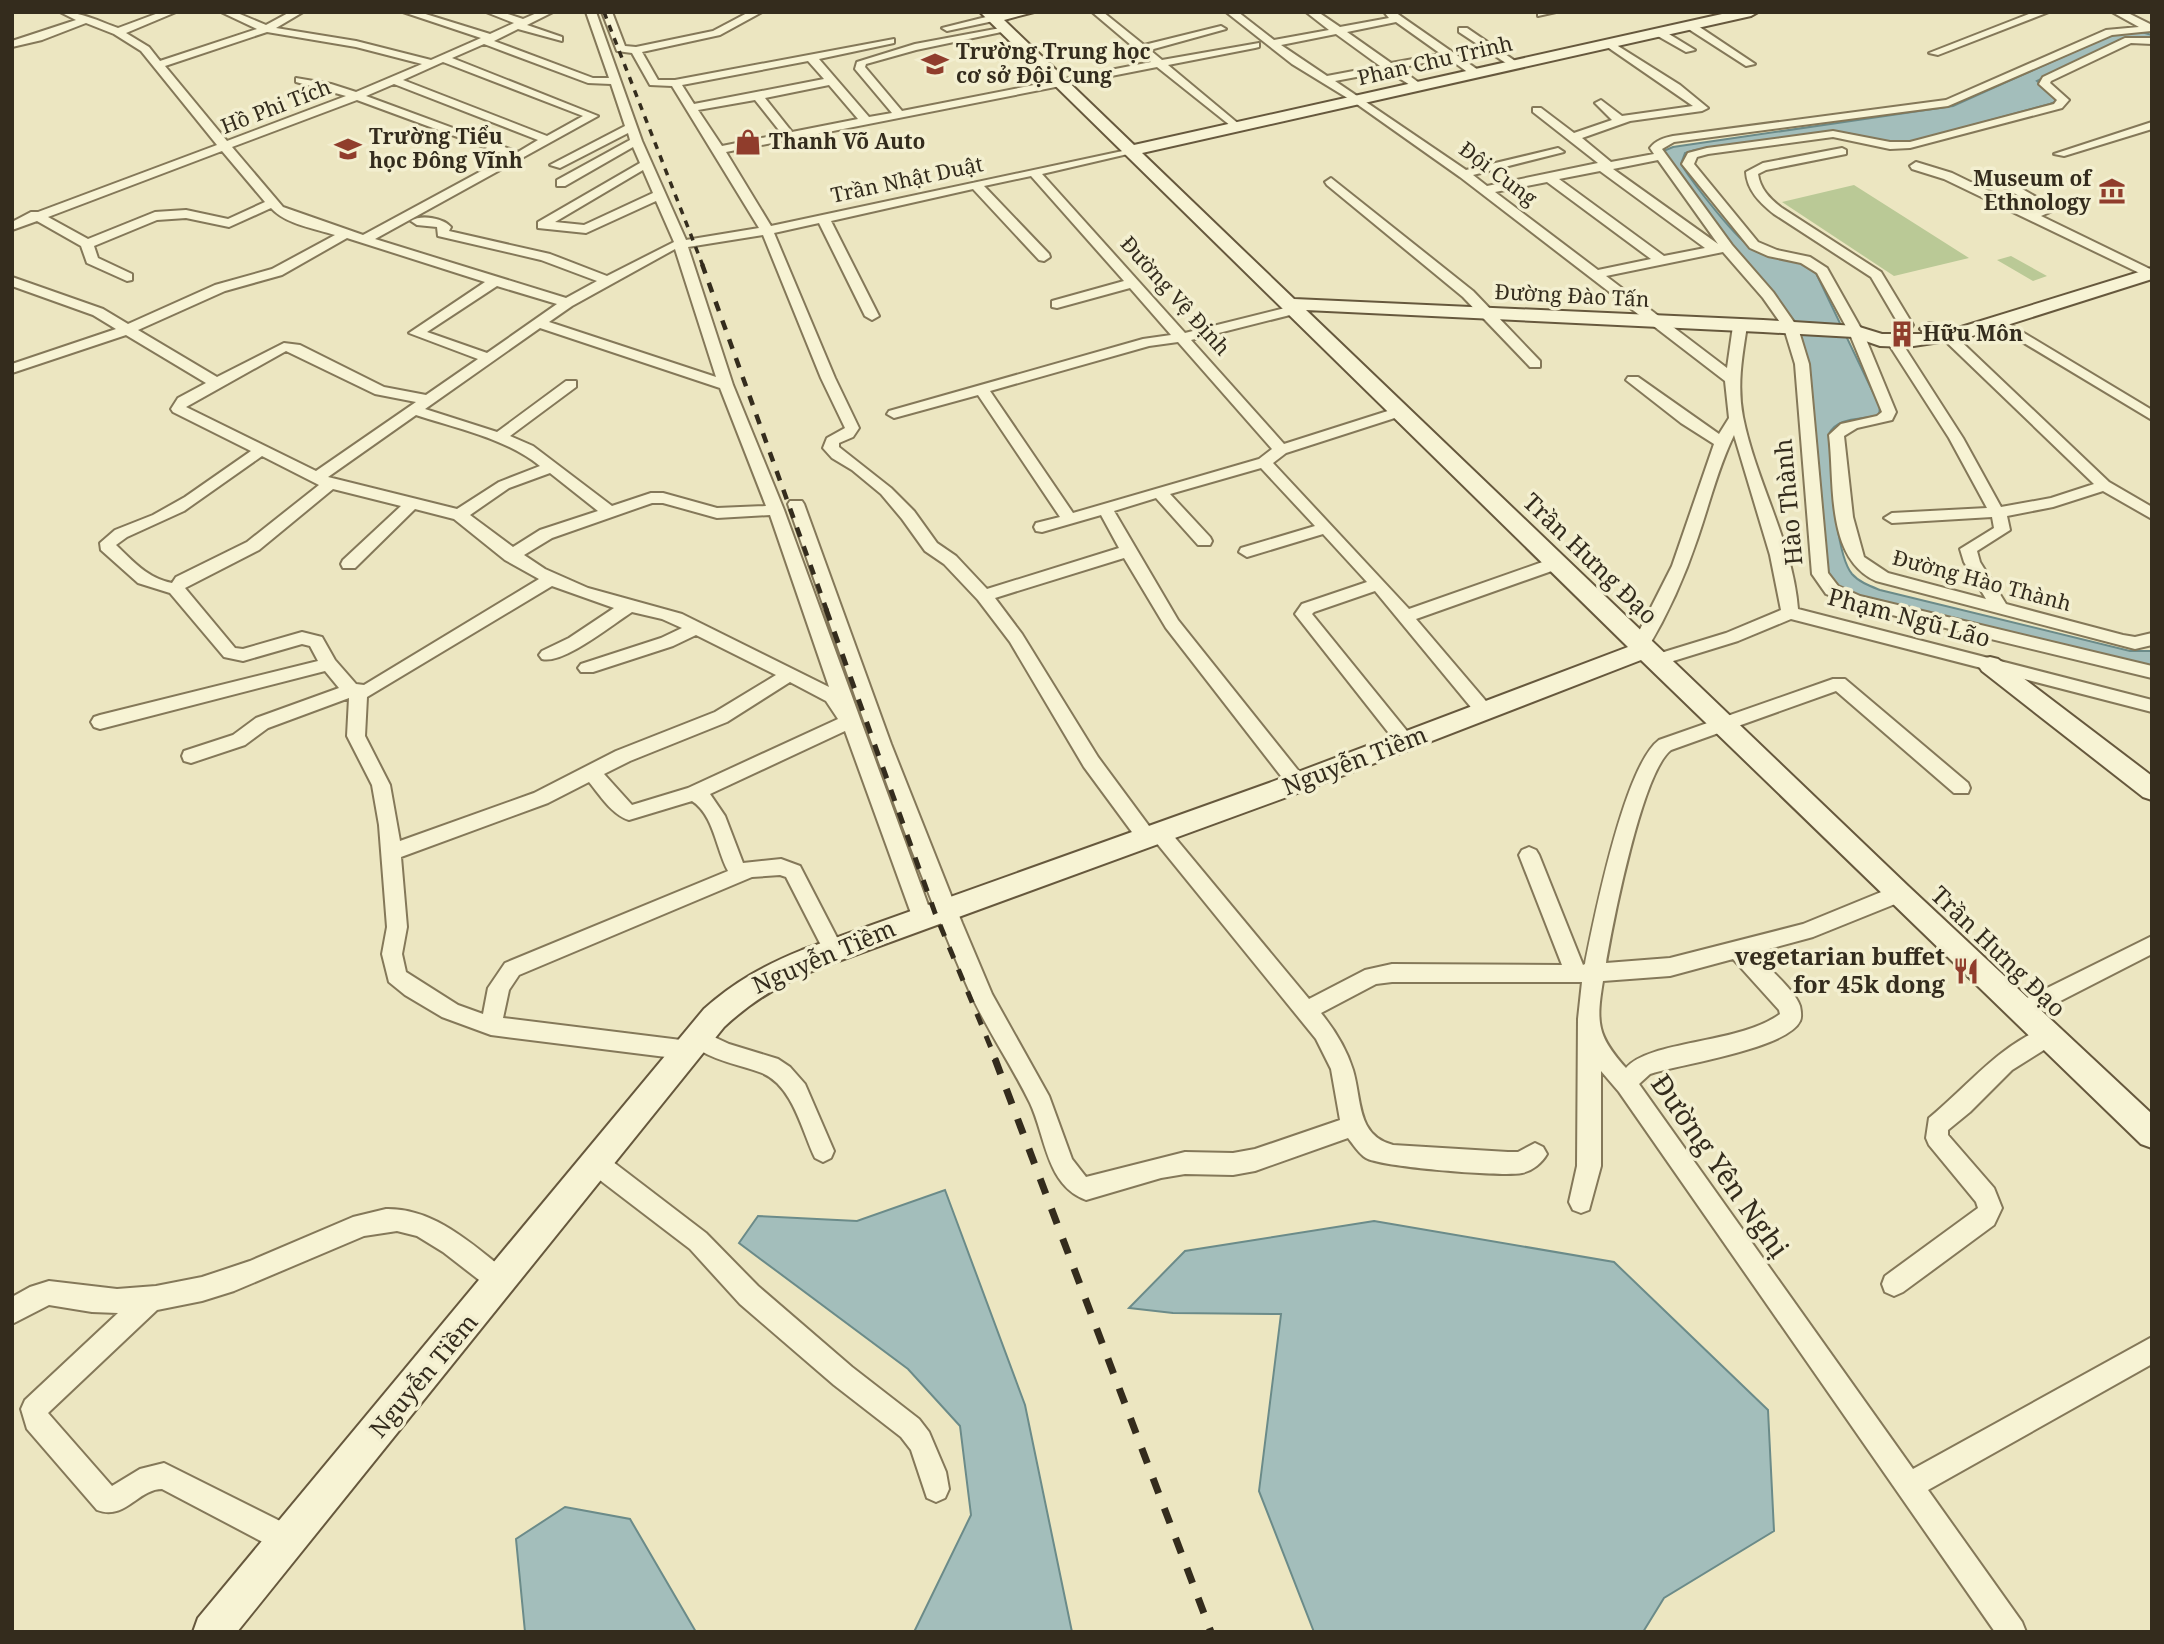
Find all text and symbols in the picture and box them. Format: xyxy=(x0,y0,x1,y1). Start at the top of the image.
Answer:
street label: Phan Chu Trinh xyxy=(1355,29,1515,91)
place label: Trường Trung học cơ sở Đội Cung xyxy=(956,37,1151,89)
school or university icon: Trường Trung học cơ sở Đội Cung xyxy=(920,49,950,79)
street label: Hồ Phi Tích xyxy=(217,72,335,140)
place label: Trường Tiểu học Đông Vĩnh xyxy=(369,122,523,174)
shop icon: Thanh Võ Auto xyxy=(733,127,763,157)
place label: Thanh Võ Auto xyxy=(769,127,925,155)
school or university icon: Trường Tiểu học Đông Vĩnh xyxy=(333,134,363,164)
street label: Đội Cung xyxy=(1454,135,1544,212)
street label: Trần Nhật Duật xyxy=(828,149,986,209)
place label: Museum of Ethnology xyxy=(1973,164,2093,216)
museum icon: Museum of Ethnology xyxy=(2097,176,2127,206)
street label: Đường Vệ Định xyxy=(1115,230,1237,361)
street label: Đường Đào Tấn xyxy=(1494,277,1650,313)
building icon: Hữu Môn xyxy=(1887,319,1917,349)
place label: Hữu Môn xyxy=(1923,319,2023,347)
street label: Hào Thành xyxy=(1766,438,1809,567)
street label: Trần Hưng Đạo xyxy=(1516,485,1666,631)
street label: Đường Hào Thành xyxy=(1890,543,2075,617)
street label: Phạm Ngũ Lão xyxy=(1824,579,1994,654)
street label: Nguyễn Tiềm xyxy=(1277,717,1432,802)
street label: Trần Hưng Đạo xyxy=(1924,878,2074,1024)
street label: Nguyễn Tiềm xyxy=(747,911,900,1001)
place label: vegetarian buffet for 45k dong xyxy=(1734,939,1946,1000)
restaurant icon: vegetarian buffet for 45k dong xyxy=(1951,956,1981,986)
street label: Đường Yên Nghị xyxy=(1643,1066,1798,1265)
street label: Nguyễn Tiềm xyxy=(361,1306,485,1444)

